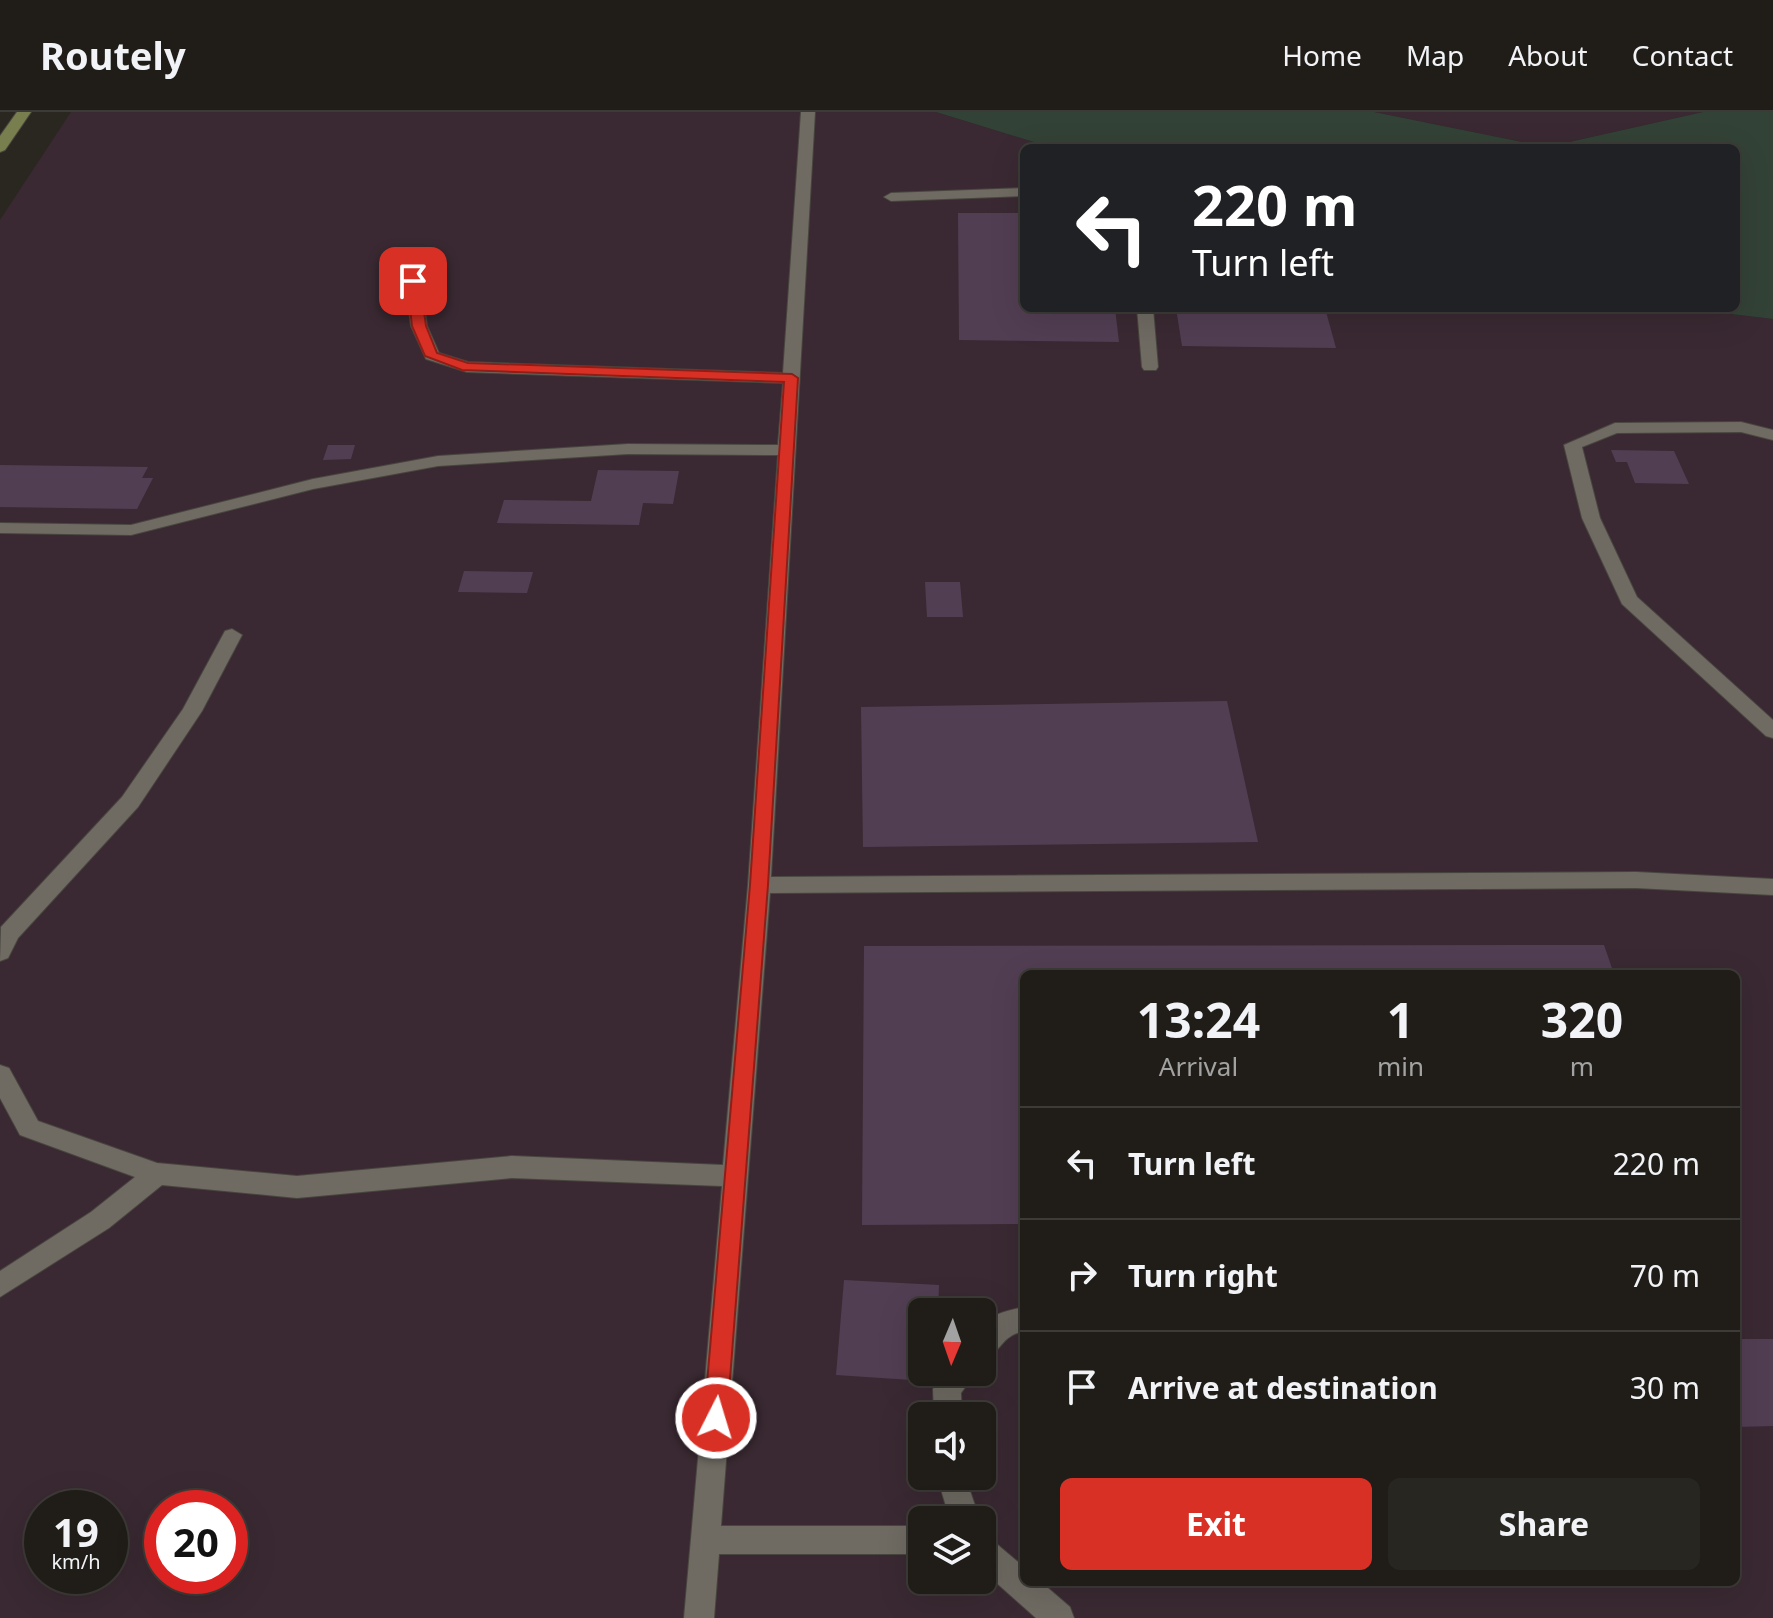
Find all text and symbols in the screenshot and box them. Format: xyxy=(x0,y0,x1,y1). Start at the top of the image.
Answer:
text: Routely xyxy=(40,29,186,81)
text: Home xyxy=(1282,36,1362,74)
text: Map xyxy=(1406,36,1464,74)
text: About xyxy=(1508,36,1588,74)
text: Contact xyxy=(1632,36,1733,74)
text: 220 m xyxy=(1192,166,1357,242)
icon: left xyxy=(1060,176,1164,280)
text: Turn left xyxy=(1192,238,1334,287)
pin xyxy=(379,247,447,315)
icon: arrive xyxy=(391,259,435,303)
text: 13:24 xyxy=(1137,987,1260,1052)
text: 1 xyxy=(1387,987,1414,1052)
text: 320 xyxy=(1541,987,1623,1052)
text: Arrival xyxy=(1159,1048,1238,1084)
text: min xyxy=(1377,1048,1424,1084)
text: m xyxy=(1570,1048,1594,1084)
icon: left xyxy=(1060,1141,1104,1185)
text: Turn left xyxy=(1128,1143,1256,1184)
text: 220 m xyxy=(1613,1143,1700,1184)
icon: right xyxy=(1060,1253,1104,1297)
text: Turn right xyxy=(1128,1255,1278,1296)
text: 70 m xyxy=(1630,1255,1700,1296)
north arrow xyxy=(908,1298,996,1386)
map controls xyxy=(908,1298,996,1594)
icon: arrive xyxy=(1060,1365,1104,1409)
text: Arrive at destination xyxy=(1128,1367,1438,1408)
text: 30 m xyxy=(1630,1367,1700,1408)
position arrow xyxy=(674,1376,758,1460)
button: sound xyxy=(908,1402,996,1490)
button: Exit xyxy=(1060,1478,1372,1570)
button: Share xyxy=(1388,1478,1700,1570)
speed limit sign: 20 xyxy=(144,1490,248,1594)
text: 19 xyxy=(53,1504,99,1559)
button: layers xyxy=(908,1506,996,1594)
text: km/h xyxy=(51,1548,101,1575)

